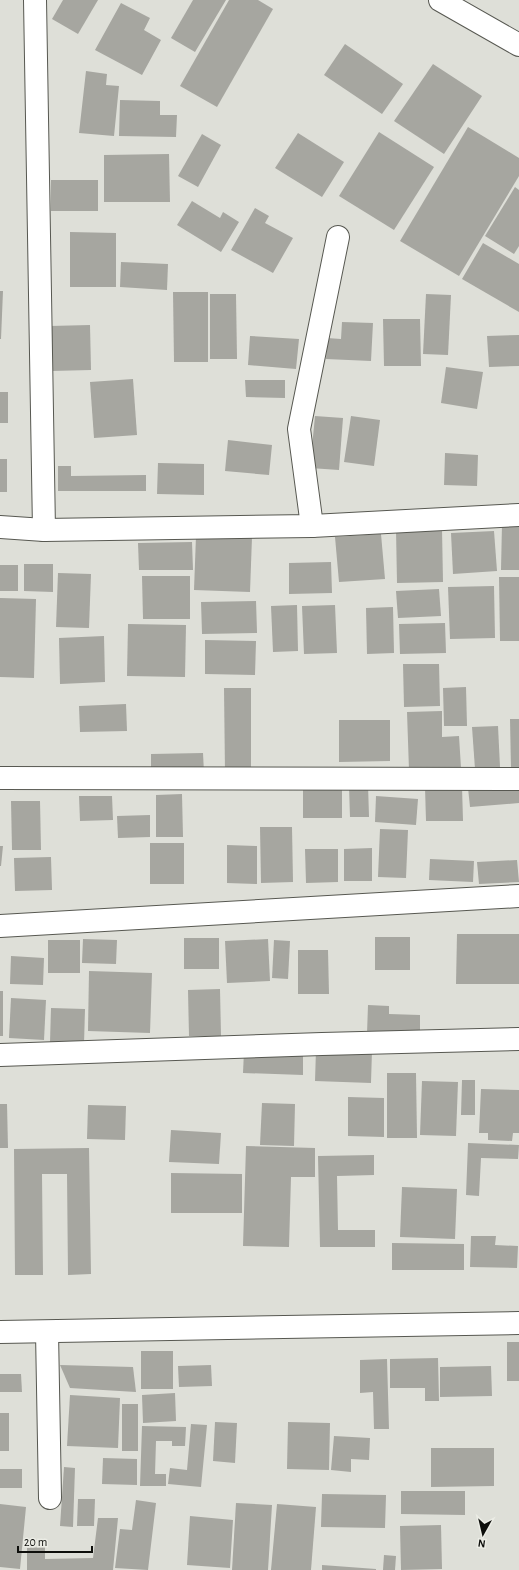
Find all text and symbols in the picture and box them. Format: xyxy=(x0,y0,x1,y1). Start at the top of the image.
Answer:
north arrow xyxy=(463,1514,503,1554)
scale bar xyxy=(18,1528,92,1554)
text: 20 m xyxy=(24,1536,47,1548)
text: N xyxy=(477,1537,486,1549)

